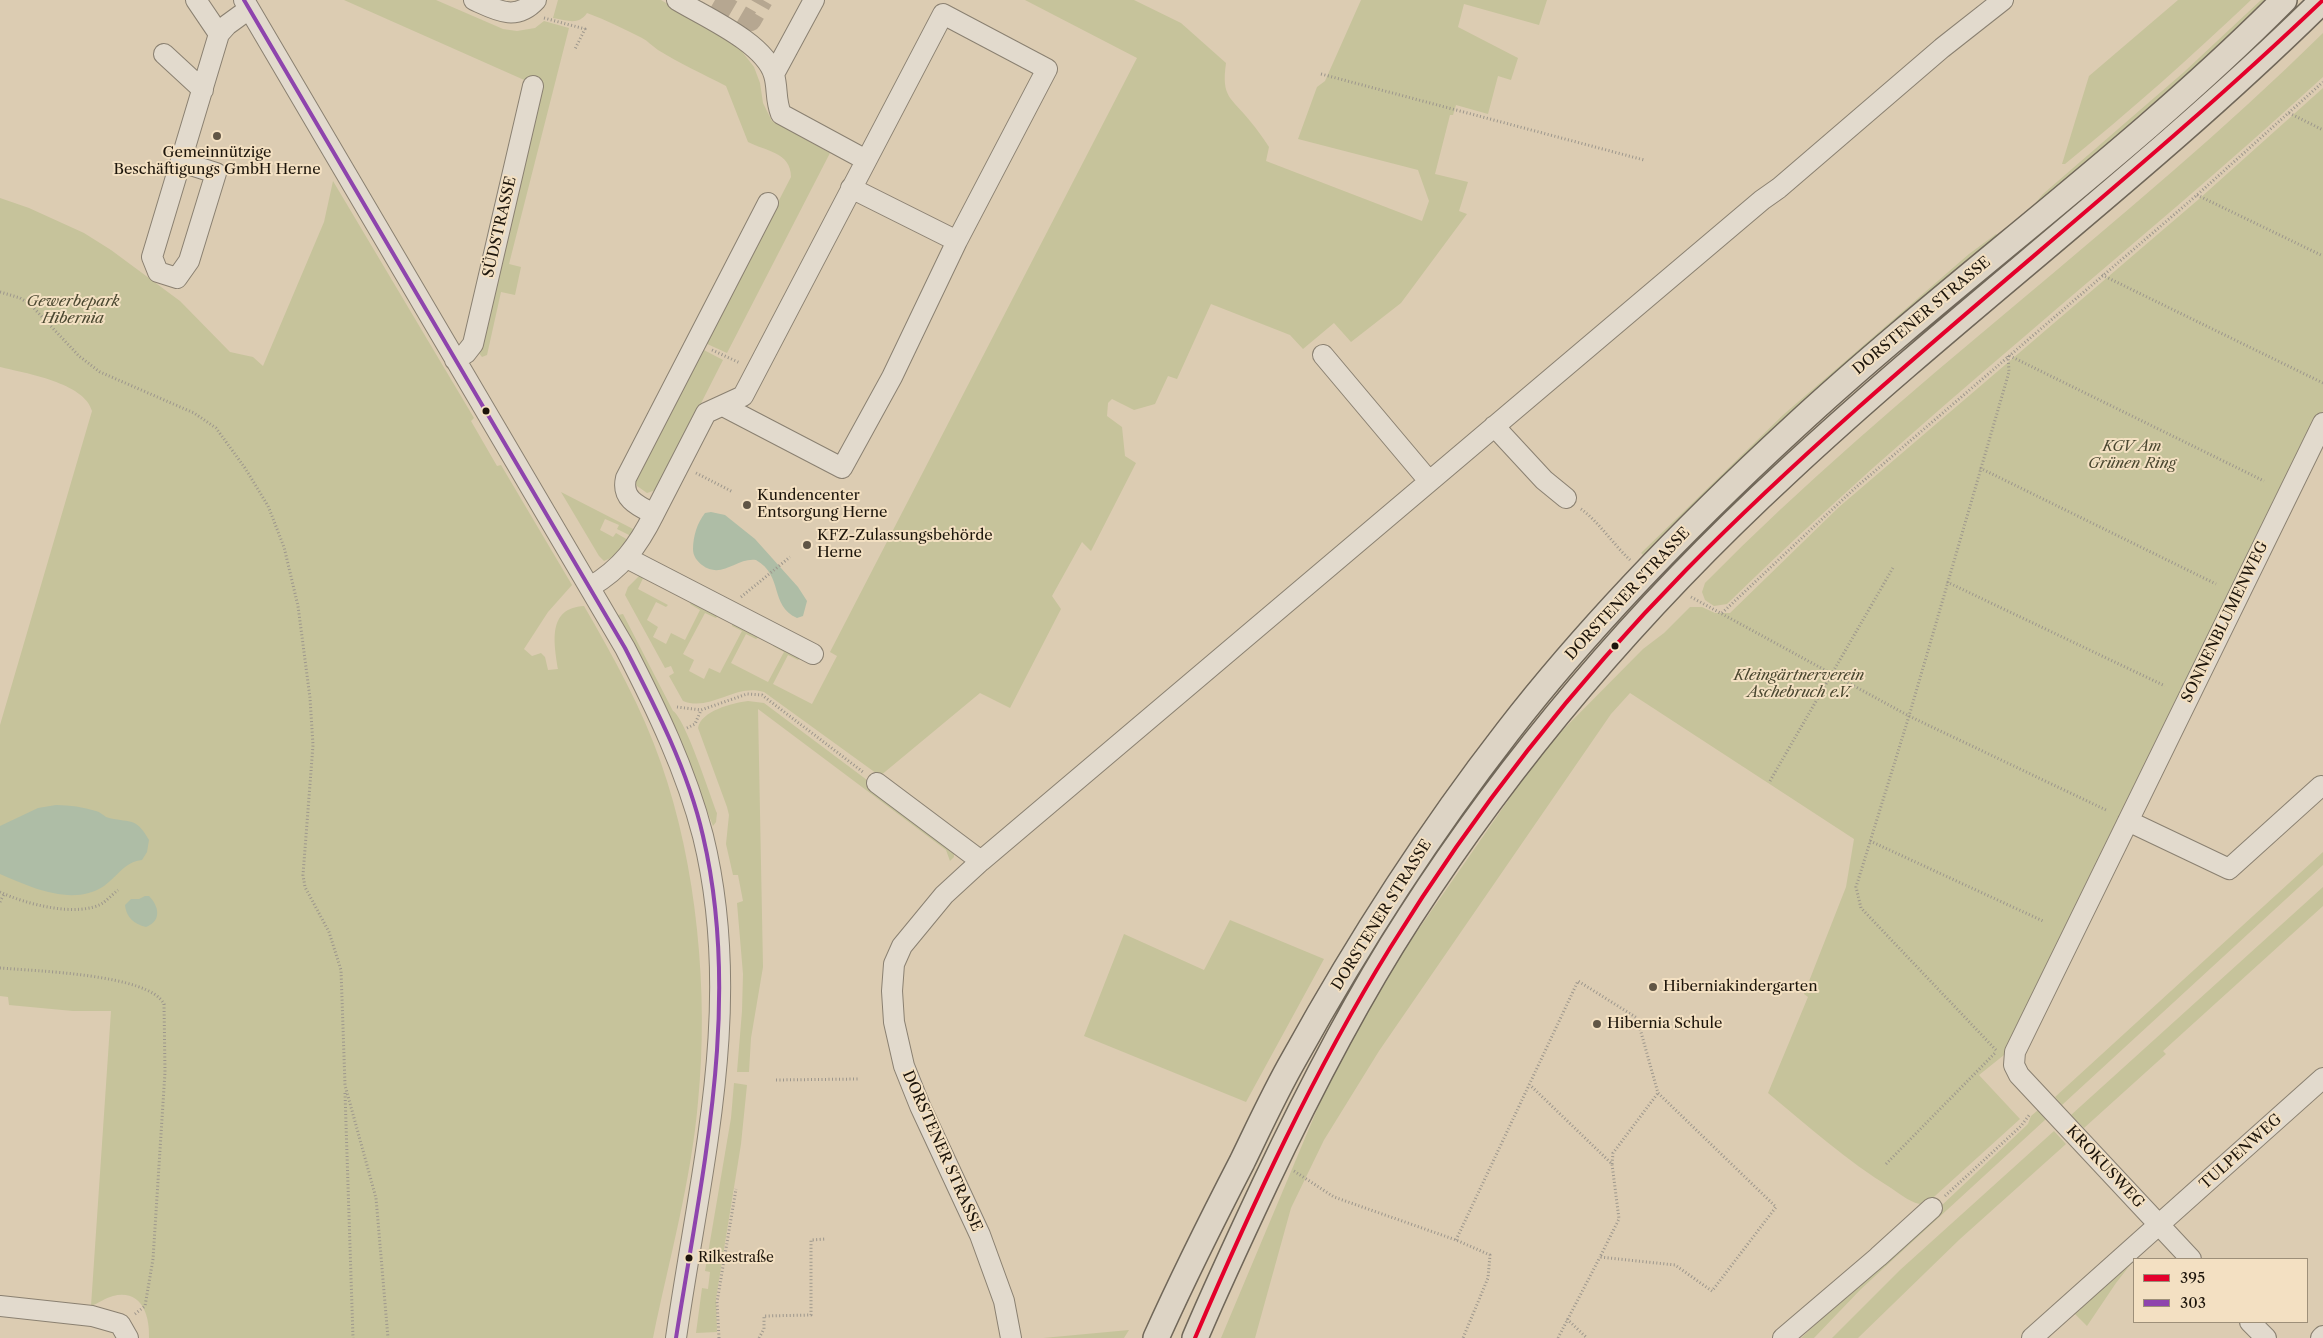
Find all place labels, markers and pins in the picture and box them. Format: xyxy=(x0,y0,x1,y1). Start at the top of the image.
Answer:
marker: Gemeinnützige Beschäftigungs GmbH Herne xyxy=(211,130,223,142)
place label: Gemeinnützige Beschäftigungs GmbH Herne xyxy=(113,144,321,179)
unlabelled marker xyxy=(481,406,491,416)
place label: Kundencenter Entsorgung Herne xyxy=(757,487,887,522)
marker: Kundencenter Entsorgung Herne xyxy=(741,499,753,511)
place label: KFZ-Zulassungsbehörde Herne xyxy=(817,527,993,562)
marker: KFZ-Zulassungsbehörde Herne xyxy=(801,539,813,551)
unlabelled marker xyxy=(1610,641,1620,651)
place label: Hiberniakindergarten xyxy=(1663,978,1818,996)
marker: Hiberniakindergarten xyxy=(1647,981,1659,993)
place label: Hibernia Schule xyxy=(1607,1015,1722,1033)
marker: Hibernia Schule xyxy=(1591,1018,1603,1030)
place label: Rilkestraße xyxy=(698,1250,774,1266)
marker: Rilkestraße xyxy=(684,1253,694,1263)

